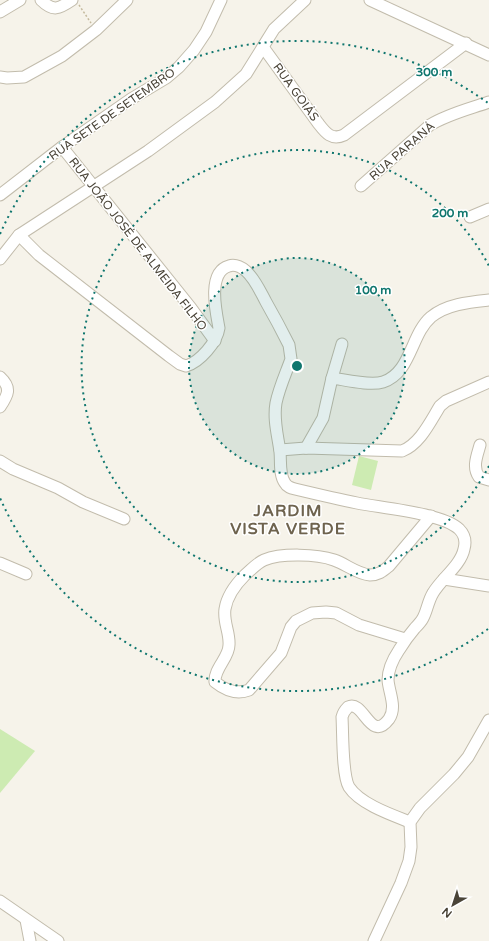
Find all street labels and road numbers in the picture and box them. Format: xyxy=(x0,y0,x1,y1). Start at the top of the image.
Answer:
street label: RUA GOIÁS xyxy=(270,60,322,124)
street label: RUA SETE DE SETEMBRO xyxy=(46,65,178,163)
street label: RUA PARANÁ xyxy=(366,119,438,183)
street label: RUA JOÃO JOSÉ DE ALMEIDA FILHO xyxy=(66,155,210,333)

